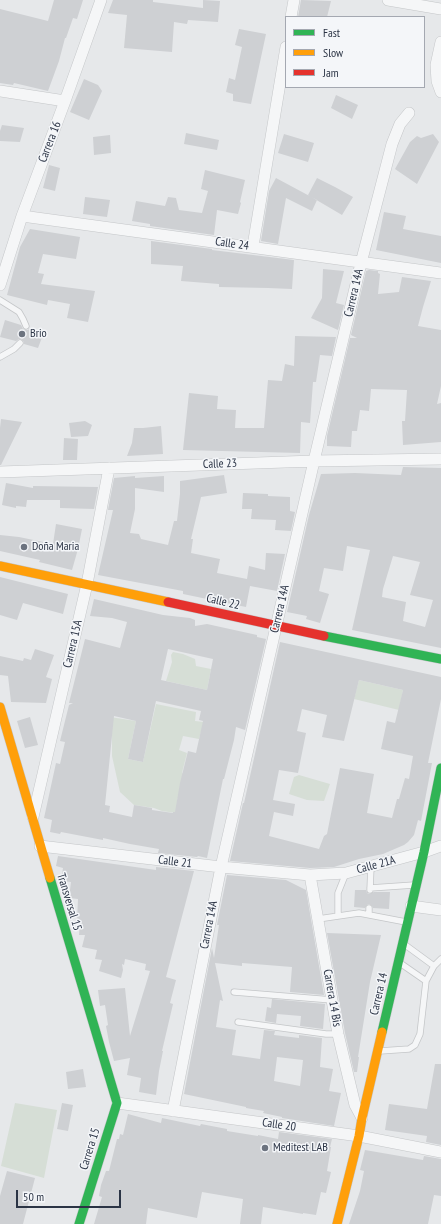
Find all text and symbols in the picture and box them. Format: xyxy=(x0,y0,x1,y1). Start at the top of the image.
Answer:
legend xyxy=(285,16,425,88)
text: Fast xyxy=(323,25,340,40)
text: Slow xyxy=(323,45,343,60)
text: Jam xyxy=(323,65,339,80)
street label: Carrera 16 xyxy=(36,119,64,165)
street label: Calle 24 xyxy=(214,235,250,253)
street label: Carrera 14A xyxy=(341,268,367,318)
place label: Brio xyxy=(30,327,47,341)
marker: Brio xyxy=(17,329,27,339)
street label: Calle 23 xyxy=(203,456,237,472)
place label: Doña Maria xyxy=(32,540,79,554)
marker: Doña Maria xyxy=(19,542,29,552)
street label: Carrera 14A xyxy=(267,584,293,634)
street label: Calle 22 xyxy=(205,591,241,613)
street label: Carrera 15A xyxy=(60,619,86,669)
street label: Calle 21 xyxy=(157,853,193,871)
street label: Calle 21A xyxy=(355,853,397,877)
street label: Transversal 15 xyxy=(53,871,85,933)
street label: Carrera 14A xyxy=(197,900,221,950)
street label: Carrera 14 Bis xyxy=(320,968,344,1028)
street label: Carrera 14 xyxy=(367,971,391,1017)
street label: Calle 20 xyxy=(261,1116,297,1134)
street label: Carrera 15 xyxy=(77,1126,103,1172)
place label: Meditest LAB xyxy=(273,1141,328,1155)
marker: Meditest LAB xyxy=(260,1143,270,1153)
scale bar xyxy=(18,1182,123,1208)
text: 50 m xyxy=(23,1189,44,1204)

